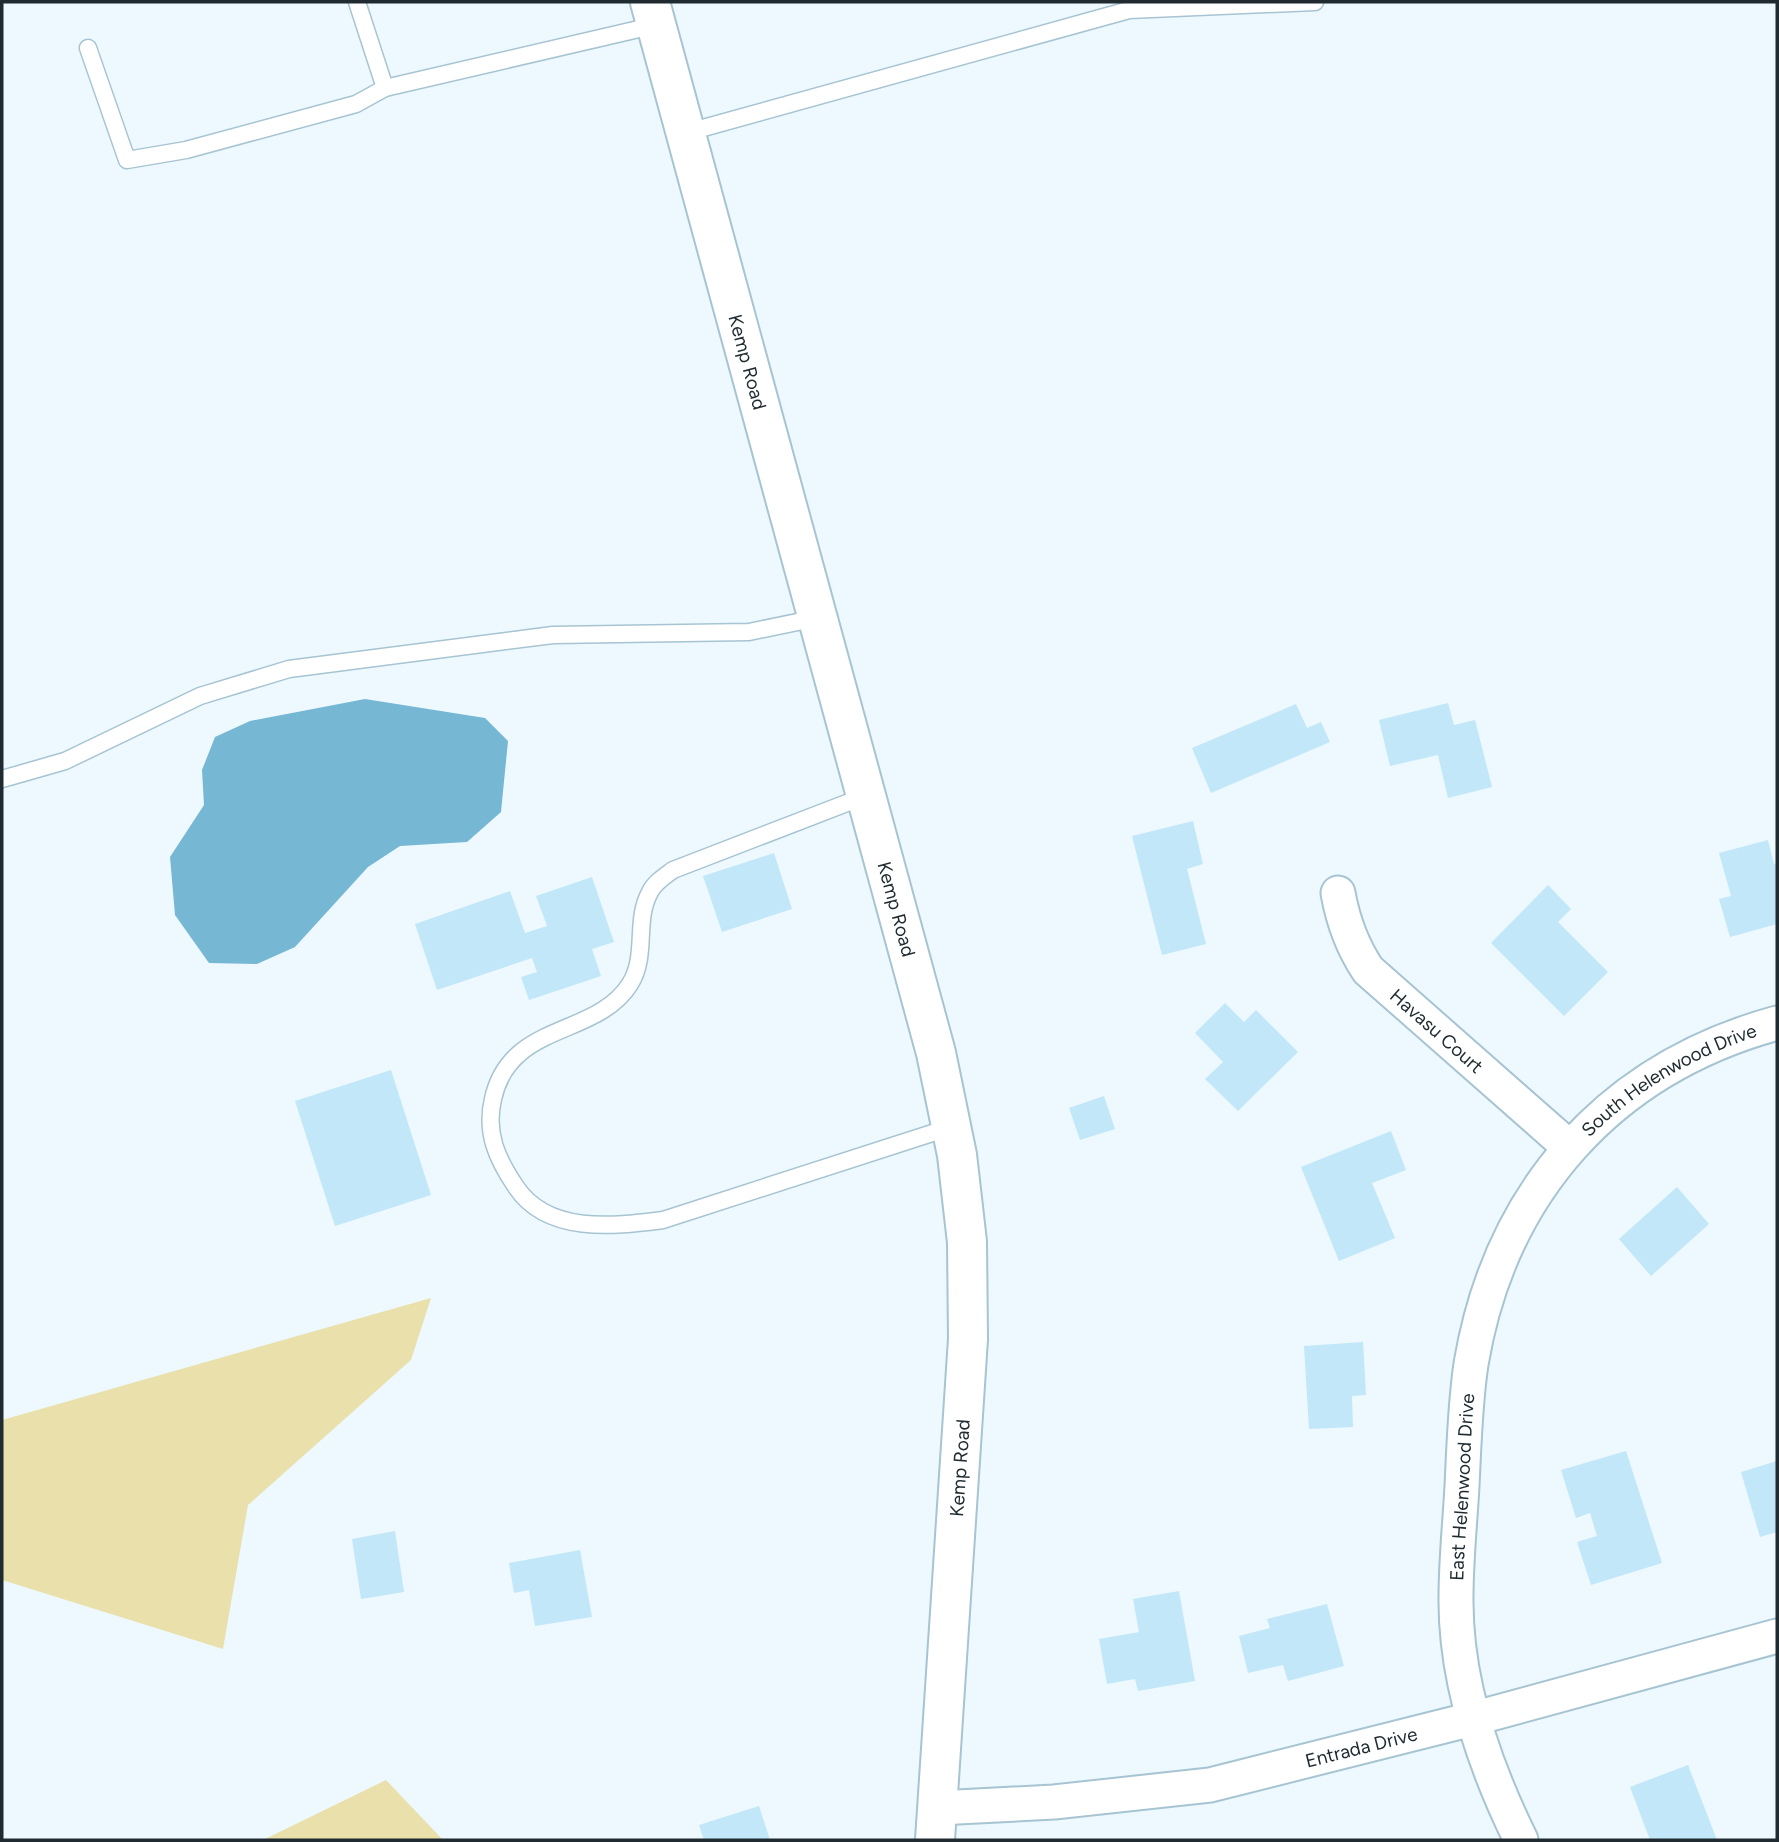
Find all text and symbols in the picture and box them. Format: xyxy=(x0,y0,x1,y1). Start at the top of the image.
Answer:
street label: Kemp Road xyxy=(724,312,772,412)
street label: Kemp Road xyxy=(873,859,921,959)
street label: Havasu Court xyxy=(1386,984,1488,1078)
street label: South Helenwood Drive xyxy=(1576,1018,1759,1141)
street label: East Helenwood Drive xyxy=(1445,1392,1479,1581)
street label: Kemp Road xyxy=(945,1418,975,1518)
street label: Entrada Drive xyxy=(1303,1722,1420,1772)

